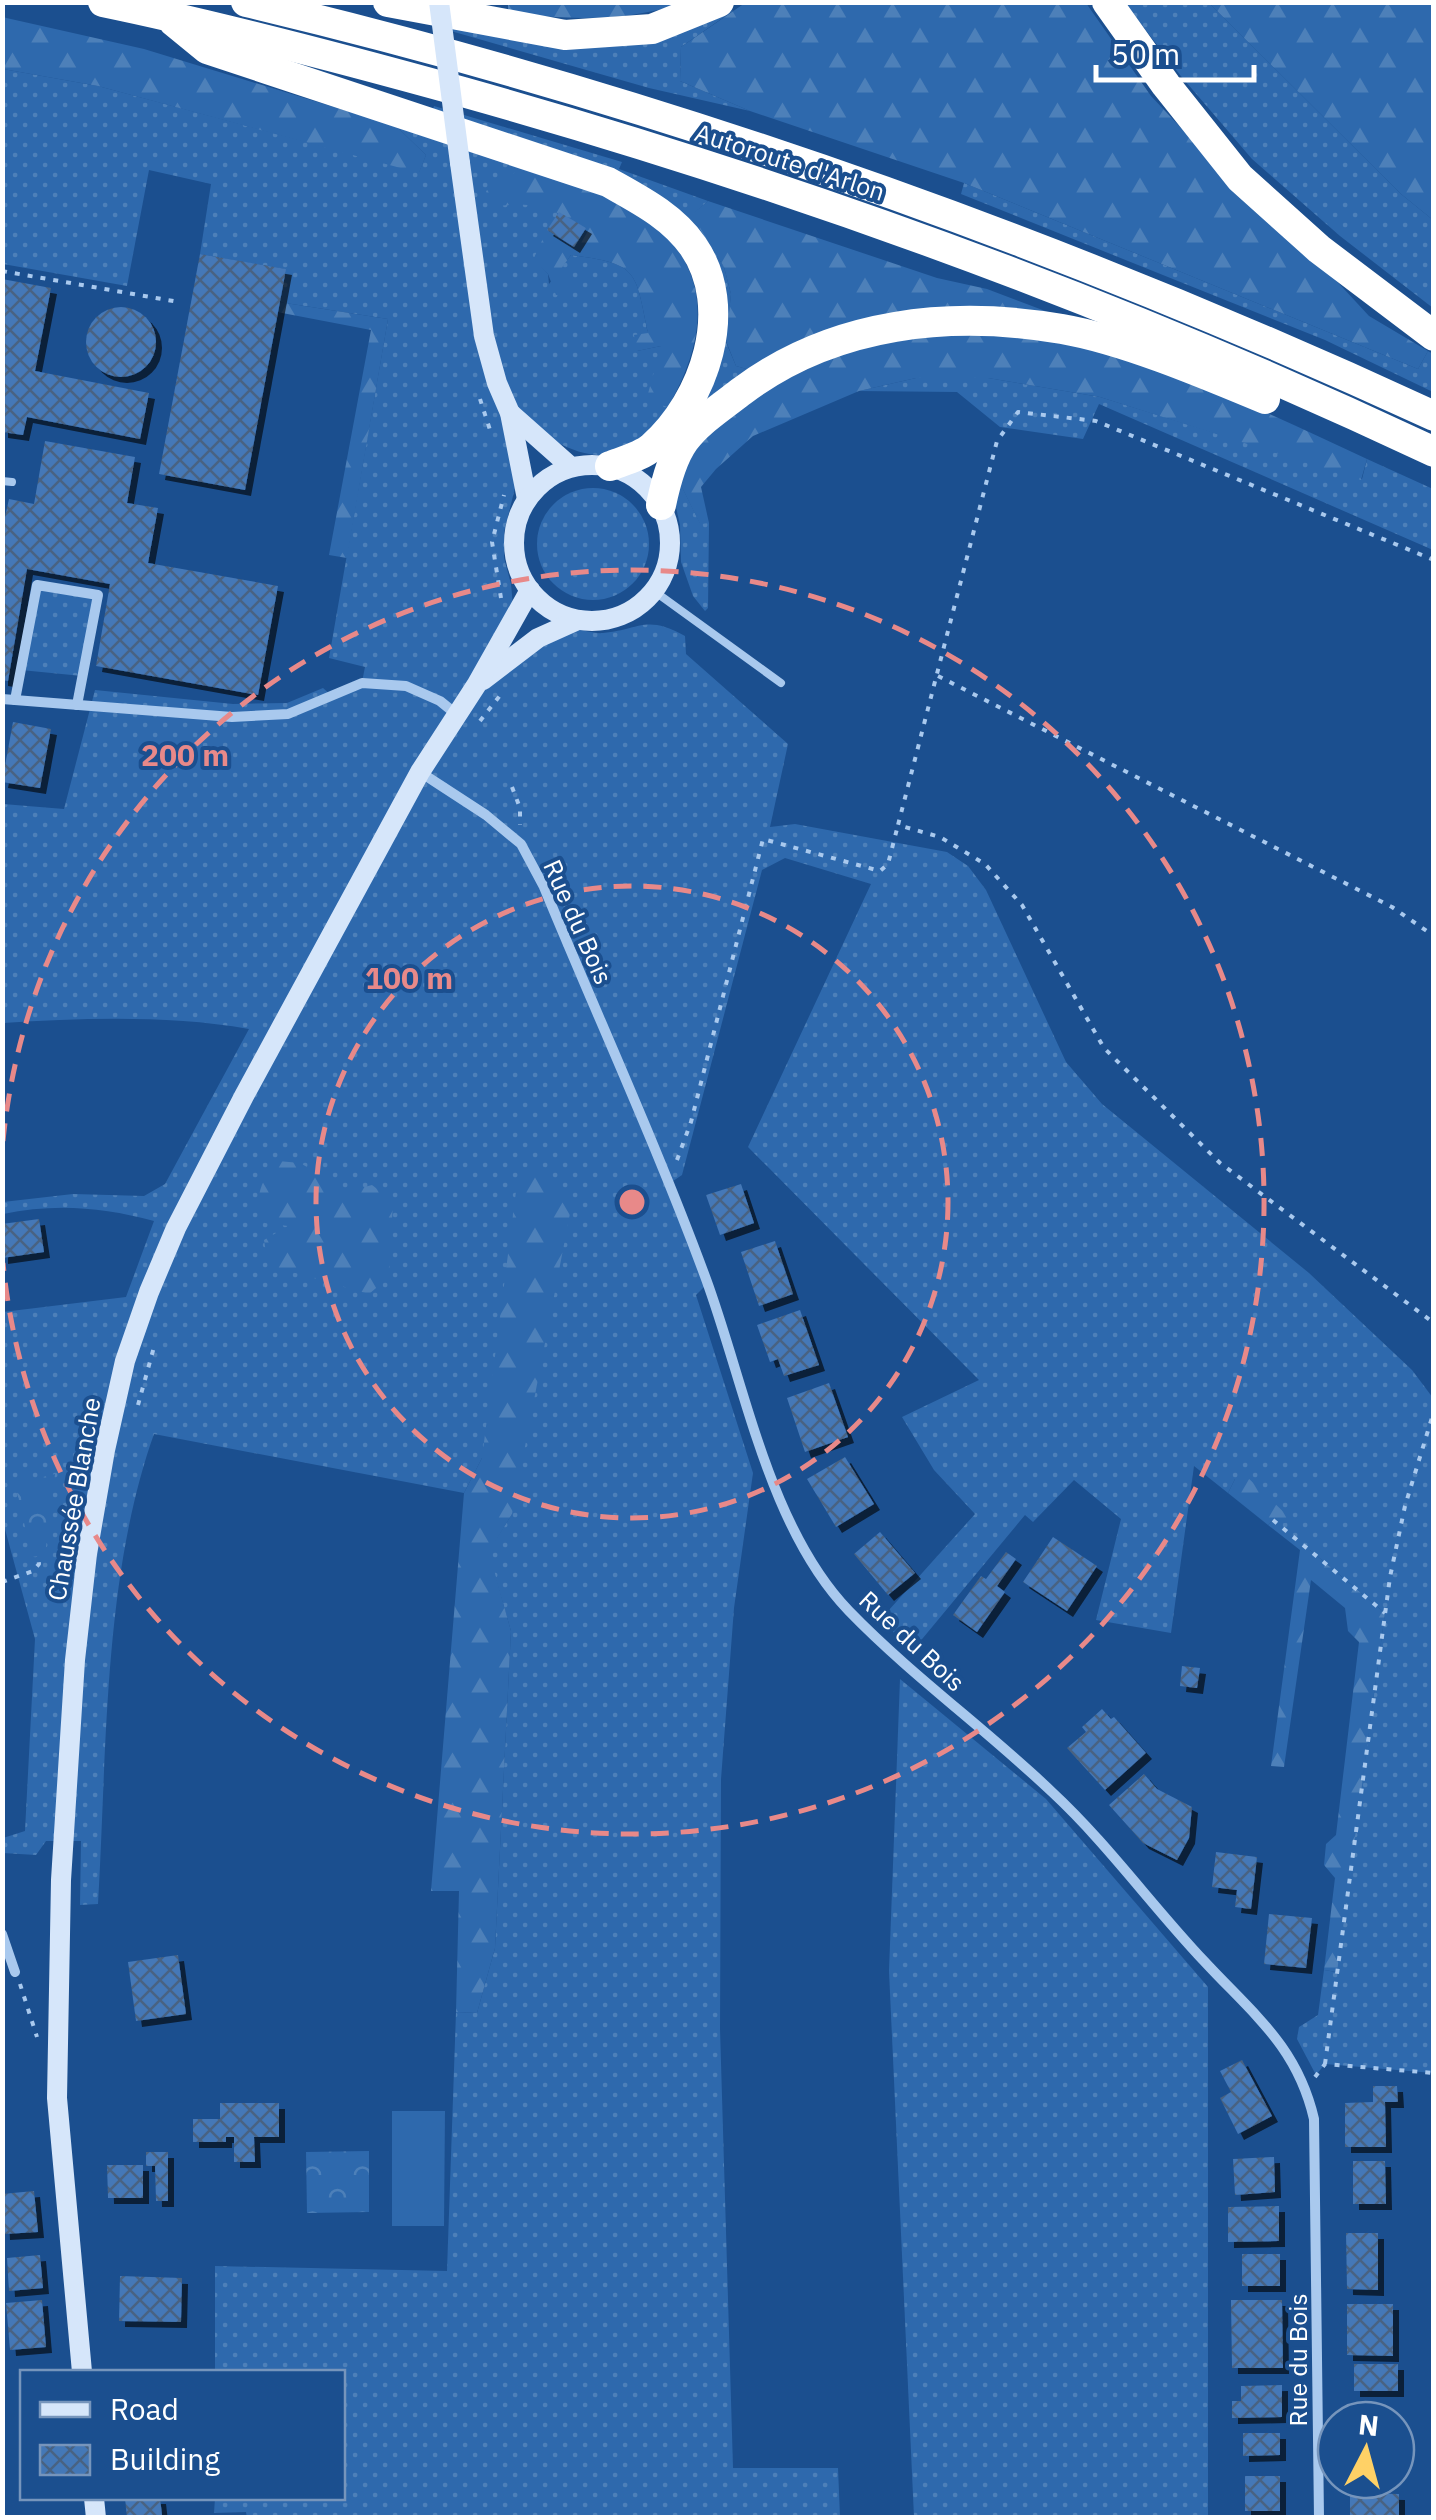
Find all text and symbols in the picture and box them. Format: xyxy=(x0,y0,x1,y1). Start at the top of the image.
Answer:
scale bar xyxy=(1096,20,1254,82)
text: 50 m xyxy=(1111,34,1180,73)
street label: Autoroute d'Arlon xyxy=(691,115,889,208)
text: 200 m xyxy=(141,735,229,774)
street label: Rue du Bois xyxy=(536,854,621,989)
text: 100 m xyxy=(365,958,453,997)
centre of rings xyxy=(614,1184,650,1220)
street label: Chaussée Blanche xyxy=(39,1395,108,1603)
street label: Rue du Bois xyxy=(852,1583,972,1698)
street label: Rue du Bois xyxy=(1281,2293,1314,2427)
legend xyxy=(20,2370,345,2500)
text: Road xyxy=(110,2389,179,2428)
north arrow xyxy=(1316,2400,1416,2500)
text: N xyxy=(1357,2405,1381,2444)
text: Building xyxy=(110,2439,220,2478)

